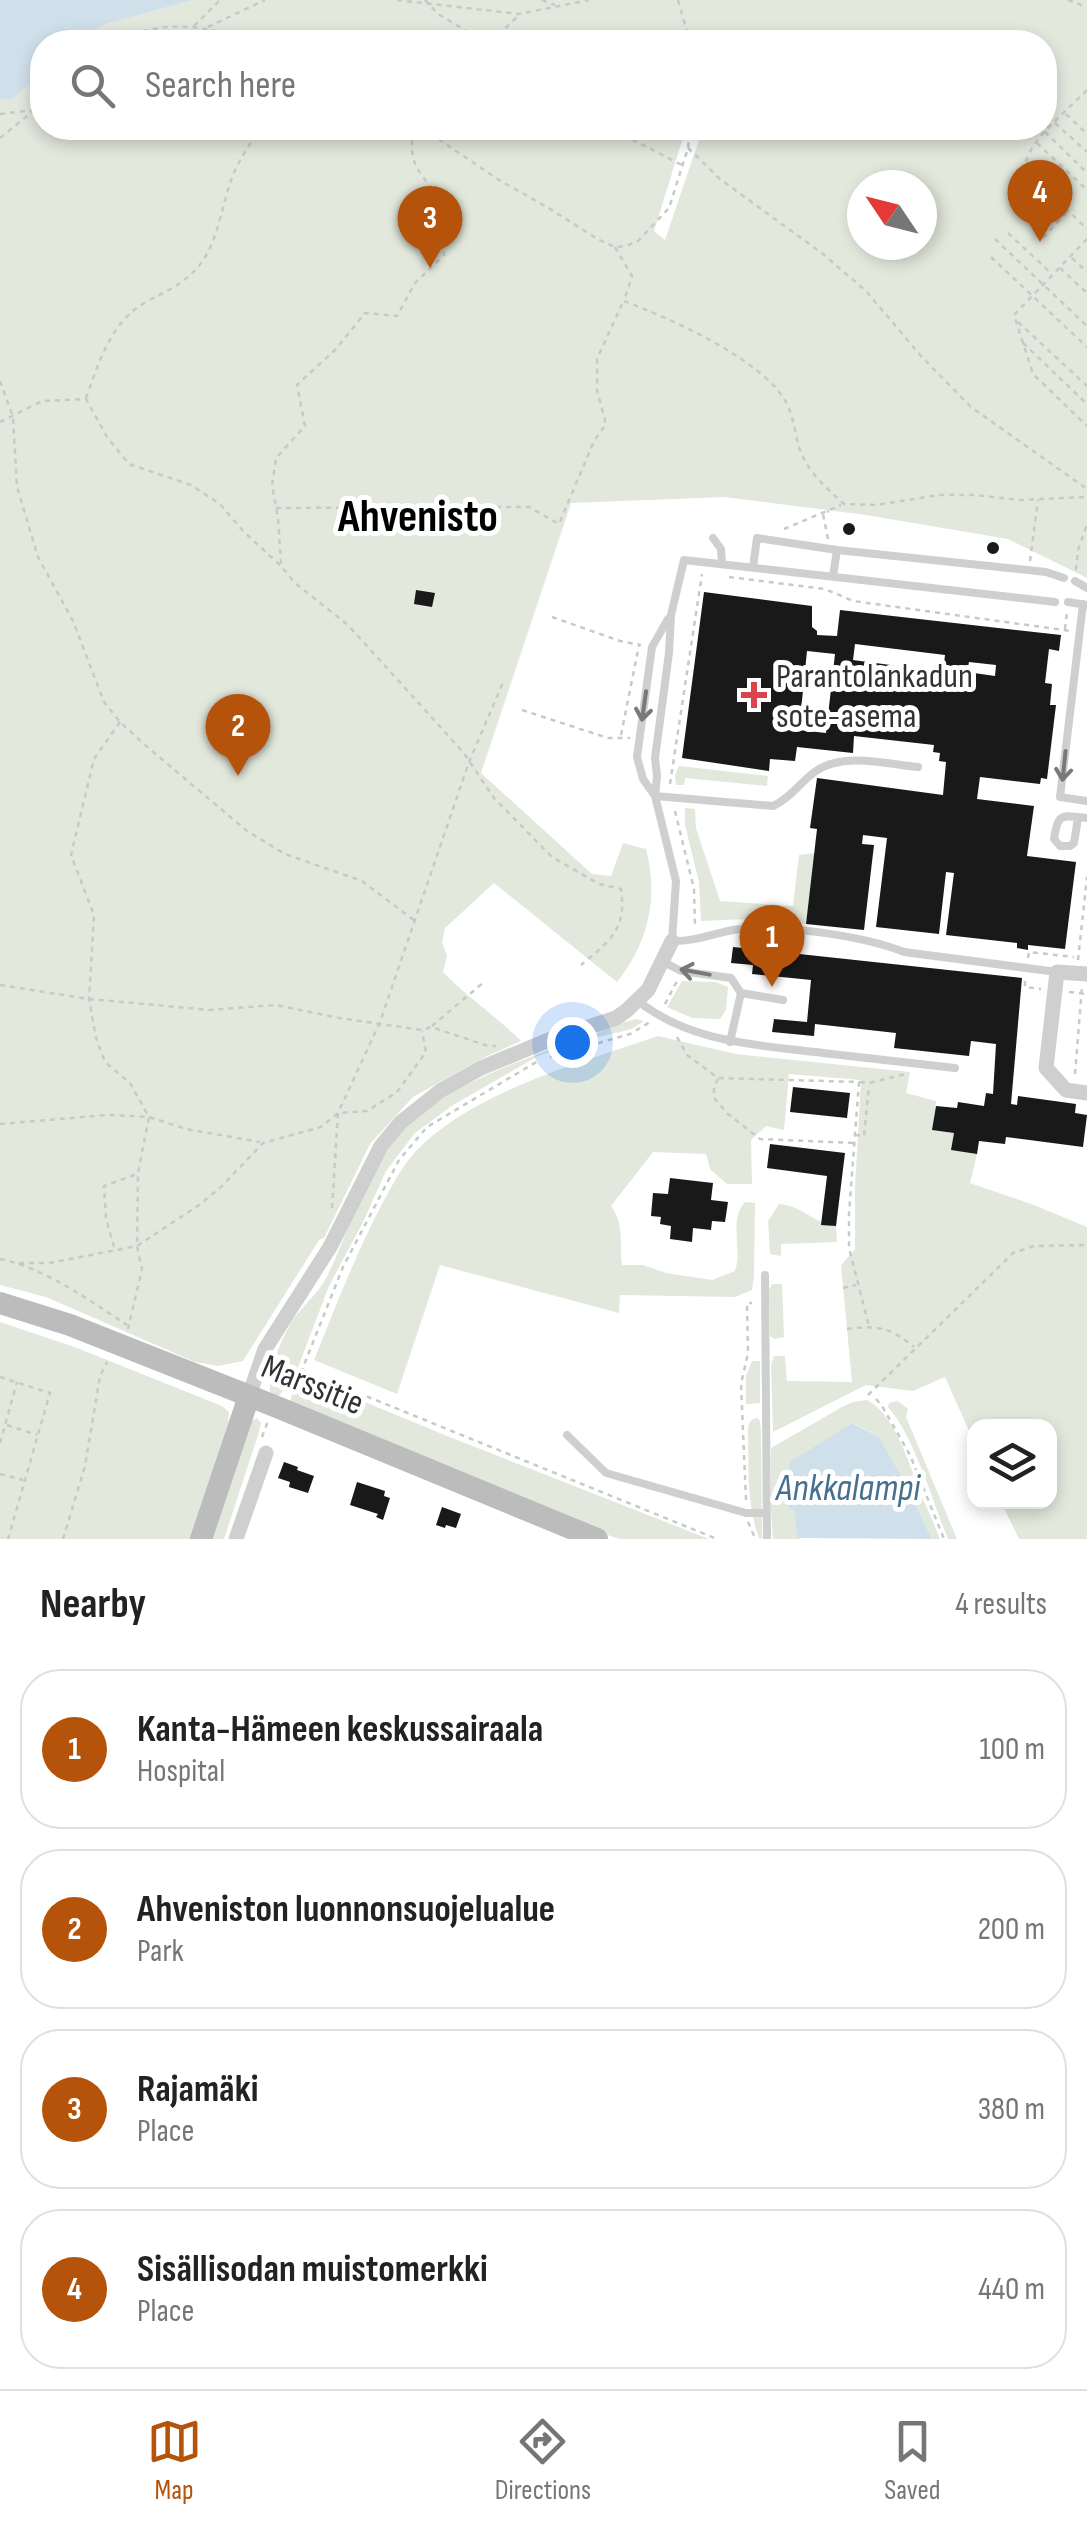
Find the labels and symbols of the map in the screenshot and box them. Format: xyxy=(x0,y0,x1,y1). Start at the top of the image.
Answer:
pin: 4 xyxy=(1008,160,1072,242)
north arrow xyxy=(847,170,937,260)
pin: 3 xyxy=(398,186,462,268)
district label: Ahvenisto xyxy=(337,490,498,545)
place label: Parantolankadun sote-asema xyxy=(776,655,973,738)
marker: Parantolankadun sote-asema xyxy=(741,682,767,708)
one-way arrow xyxy=(635,689,653,721)
pin: 2 xyxy=(206,694,270,776)
one-way arrow xyxy=(1054,749,1073,781)
pin: 1 xyxy=(740,904,804,987)
one-way arrow xyxy=(680,962,712,981)
your location xyxy=(547,1017,598,1068)
street label: Marssitie xyxy=(255,1346,370,1425)
water label: Ankkalampi xyxy=(774,1466,921,1511)

